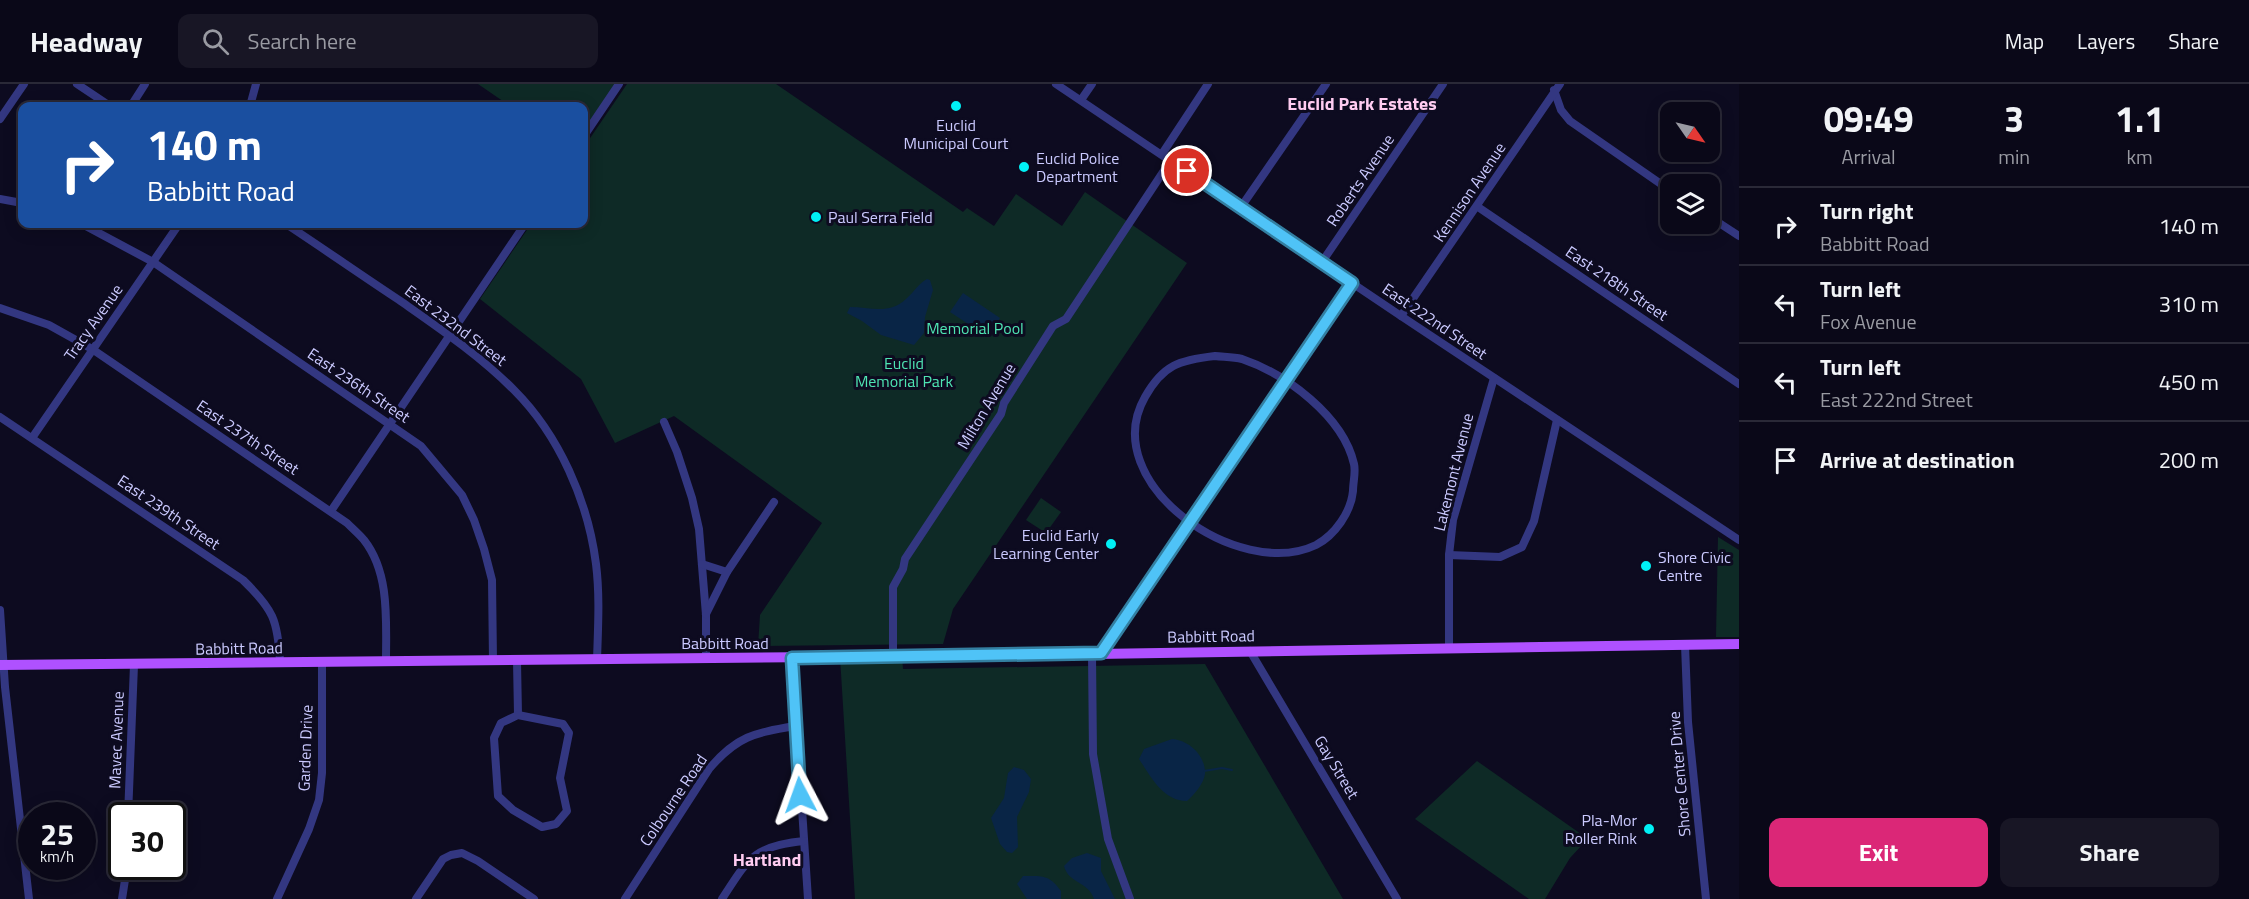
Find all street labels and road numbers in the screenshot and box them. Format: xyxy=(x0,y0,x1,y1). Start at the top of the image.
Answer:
street label: Roberts Avenue xyxy=(1320,129,1400,231)
street label: Kennison Avenue xyxy=(1427,137,1511,247)
street label: East 218th Street xyxy=(1561,240,1673,327)
street label: East 222nd Street xyxy=(1378,277,1493,365)
street label: Tracy Avenue xyxy=(58,279,128,365)
street label: East 232nd Street xyxy=(400,279,512,372)
street label: East 236th Street xyxy=(303,342,415,429)
street label: Milton Avenue xyxy=(951,358,1021,454)
street label: East 237th Street xyxy=(192,394,304,481)
street label: Lakemont Avenue xyxy=(1427,411,1479,533)
street label: East 239th Street xyxy=(113,469,225,556)
street label: Babbitt Road xyxy=(1167,623,1255,649)
street label: Babbitt Road xyxy=(681,631,769,655)
street label: Babbitt Road xyxy=(195,635,283,661)
street label: Mavec Avenue xyxy=(102,691,130,789)
street label: Garden Drive xyxy=(291,704,319,792)
street label: Shore Center Drive xyxy=(1662,710,1696,838)
street label: Gay Street xyxy=(1309,731,1366,804)
street label: Colbourne Road xyxy=(633,749,713,851)

